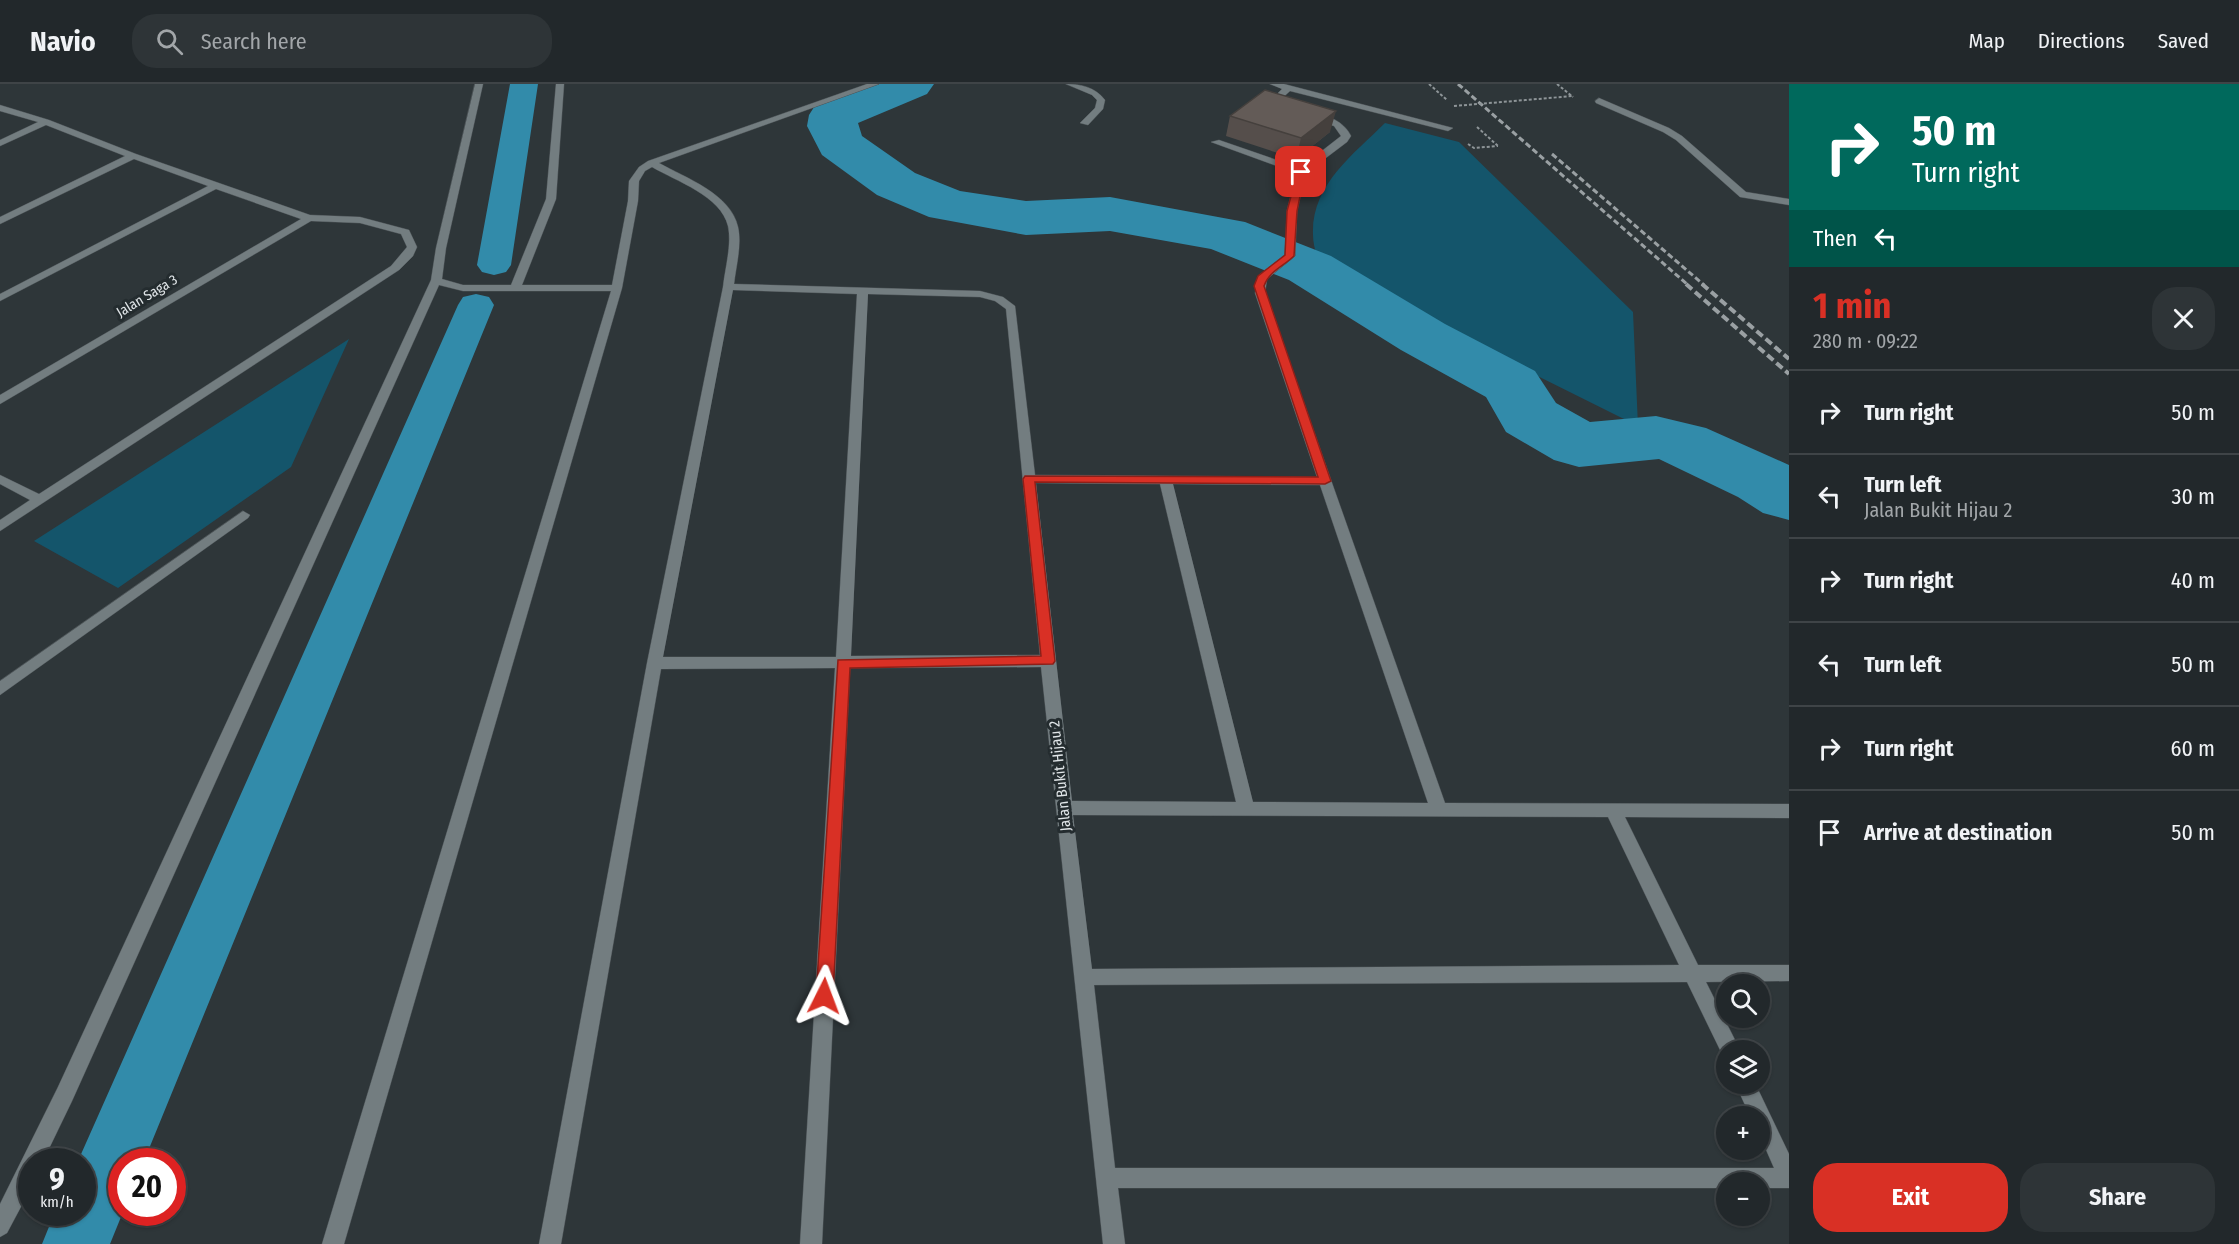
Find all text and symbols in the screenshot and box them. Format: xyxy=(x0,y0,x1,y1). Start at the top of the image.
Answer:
search box xyxy=(132,14,552,68)
text: Navio xyxy=(30,25,96,58)
icon: search xyxy=(153,25,186,58)
text: Search here xyxy=(201,28,307,55)
text: Map xyxy=(1968,28,2005,54)
text: Directions xyxy=(2038,28,2125,54)
text: Saved xyxy=(2158,28,2209,54)
text: 50 m xyxy=(1912,106,1996,156)
icon: right xyxy=(1813,108,1891,186)
pin xyxy=(1275,146,1326,197)
icon: arrive xyxy=(1284,155,1317,188)
text: Turn right xyxy=(1912,157,2020,189)
icon: left xyxy=(1869,222,1902,255)
text: Then xyxy=(1813,225,1857,252)
street label: Jalan Saga 3 xyxy=(113,271,181,321)
text: 1 min xyxy=(1813,284,1891,328)
button: close xyxy=(2152,287,2215,350)
text: 280 m · 09:22 xyxy=(1813,329,1918,353)
icon: right xyxy=(1813,396,1846,429)
text: Turn right xyxy=(1864,399,1953,426)
text: 50 m xyxy=(2171,399,2215,426)
text: Turn left xyxy=(1864,471,1942,498)
icon: left xyxy=(1813,480,1846,513)
text: 30 m xyxy=(2172,483,2215,510)
text: Jalan Bukit Hijau 2 xyxy=(1864,498,2012,522)
icon: right xyxy=(1813,564,1846,597)
text: Turn right xyxy=(1864,567,1953,594)
text: 40 m xyxy=(2171,567,2215,594)
icon: left xyxy=(1813,648,1846,681)
text: Turn left xyxy=(1864,651,1942,678)
text: 50 m xyxy=(2171,651,2215,678)
street label: Jalan Bukit Hijau 2 xyxy=(1045,719,1075,832)
icon: right xyxy=(1813,732,1846,765)
text: Turn right xyxy=(1864,735,1953,762)
text: 60 m xyxy=(2171,735,2215,762)
icon: arrive xyxy=(1813,816,1846,849)
text: Arrive at destination xyxy=(1864,819,2052,846)
text: 50 m xyxy=(2171,819,2215,846)
position arrow xyxy=(792,964,856,1028)
map controls xyxy=(1716,974,1770,1226)
button: search xyxy=(1716,974,1770,1028)
button: layers xyxy=(1716,1040,1770,1094)
button: + xyxy=(1716,1106,1770,1160)
speed limit sign: 20 xyxy=(108,1148,186,1226)
text: 9 xyxy=(49,1162,65,1198)
button: Exit xyxy=(1813,1163,2008,1232)
button: Share xyxy=(2020,1163,2215,1232)
button: − xyxy=(1716,1172,1770,1226)
text: km/h xyxy=(40,1193,74,1211)

